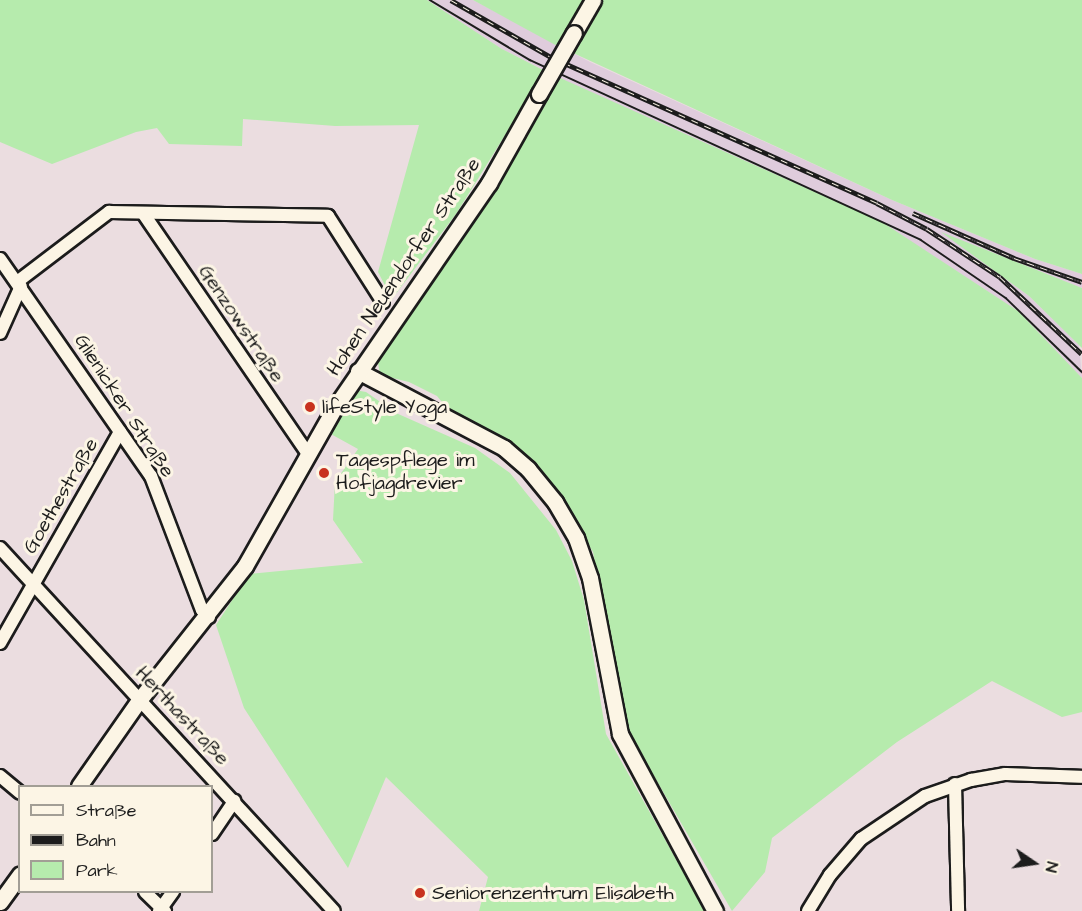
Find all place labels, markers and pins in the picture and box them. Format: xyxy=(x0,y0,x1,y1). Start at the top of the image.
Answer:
place label: lifeStyle Yoga xyxy=(322,395,447,419)
marker: lifeStyle Yoga xyxy=(303,400,317,414)
place label: Tagespflege im Hofjagdrevier xyxy=(336,449,475,496)
marker: Tagespflege im Hofjagdrevier xyxy=(317,466,331,480)
place label: Seniorenzentrum Elisabeth xyxy=(432,881,674,905)
marker: Seniorenzentrum Elisabeth xyxy=(413,886,427,900)

